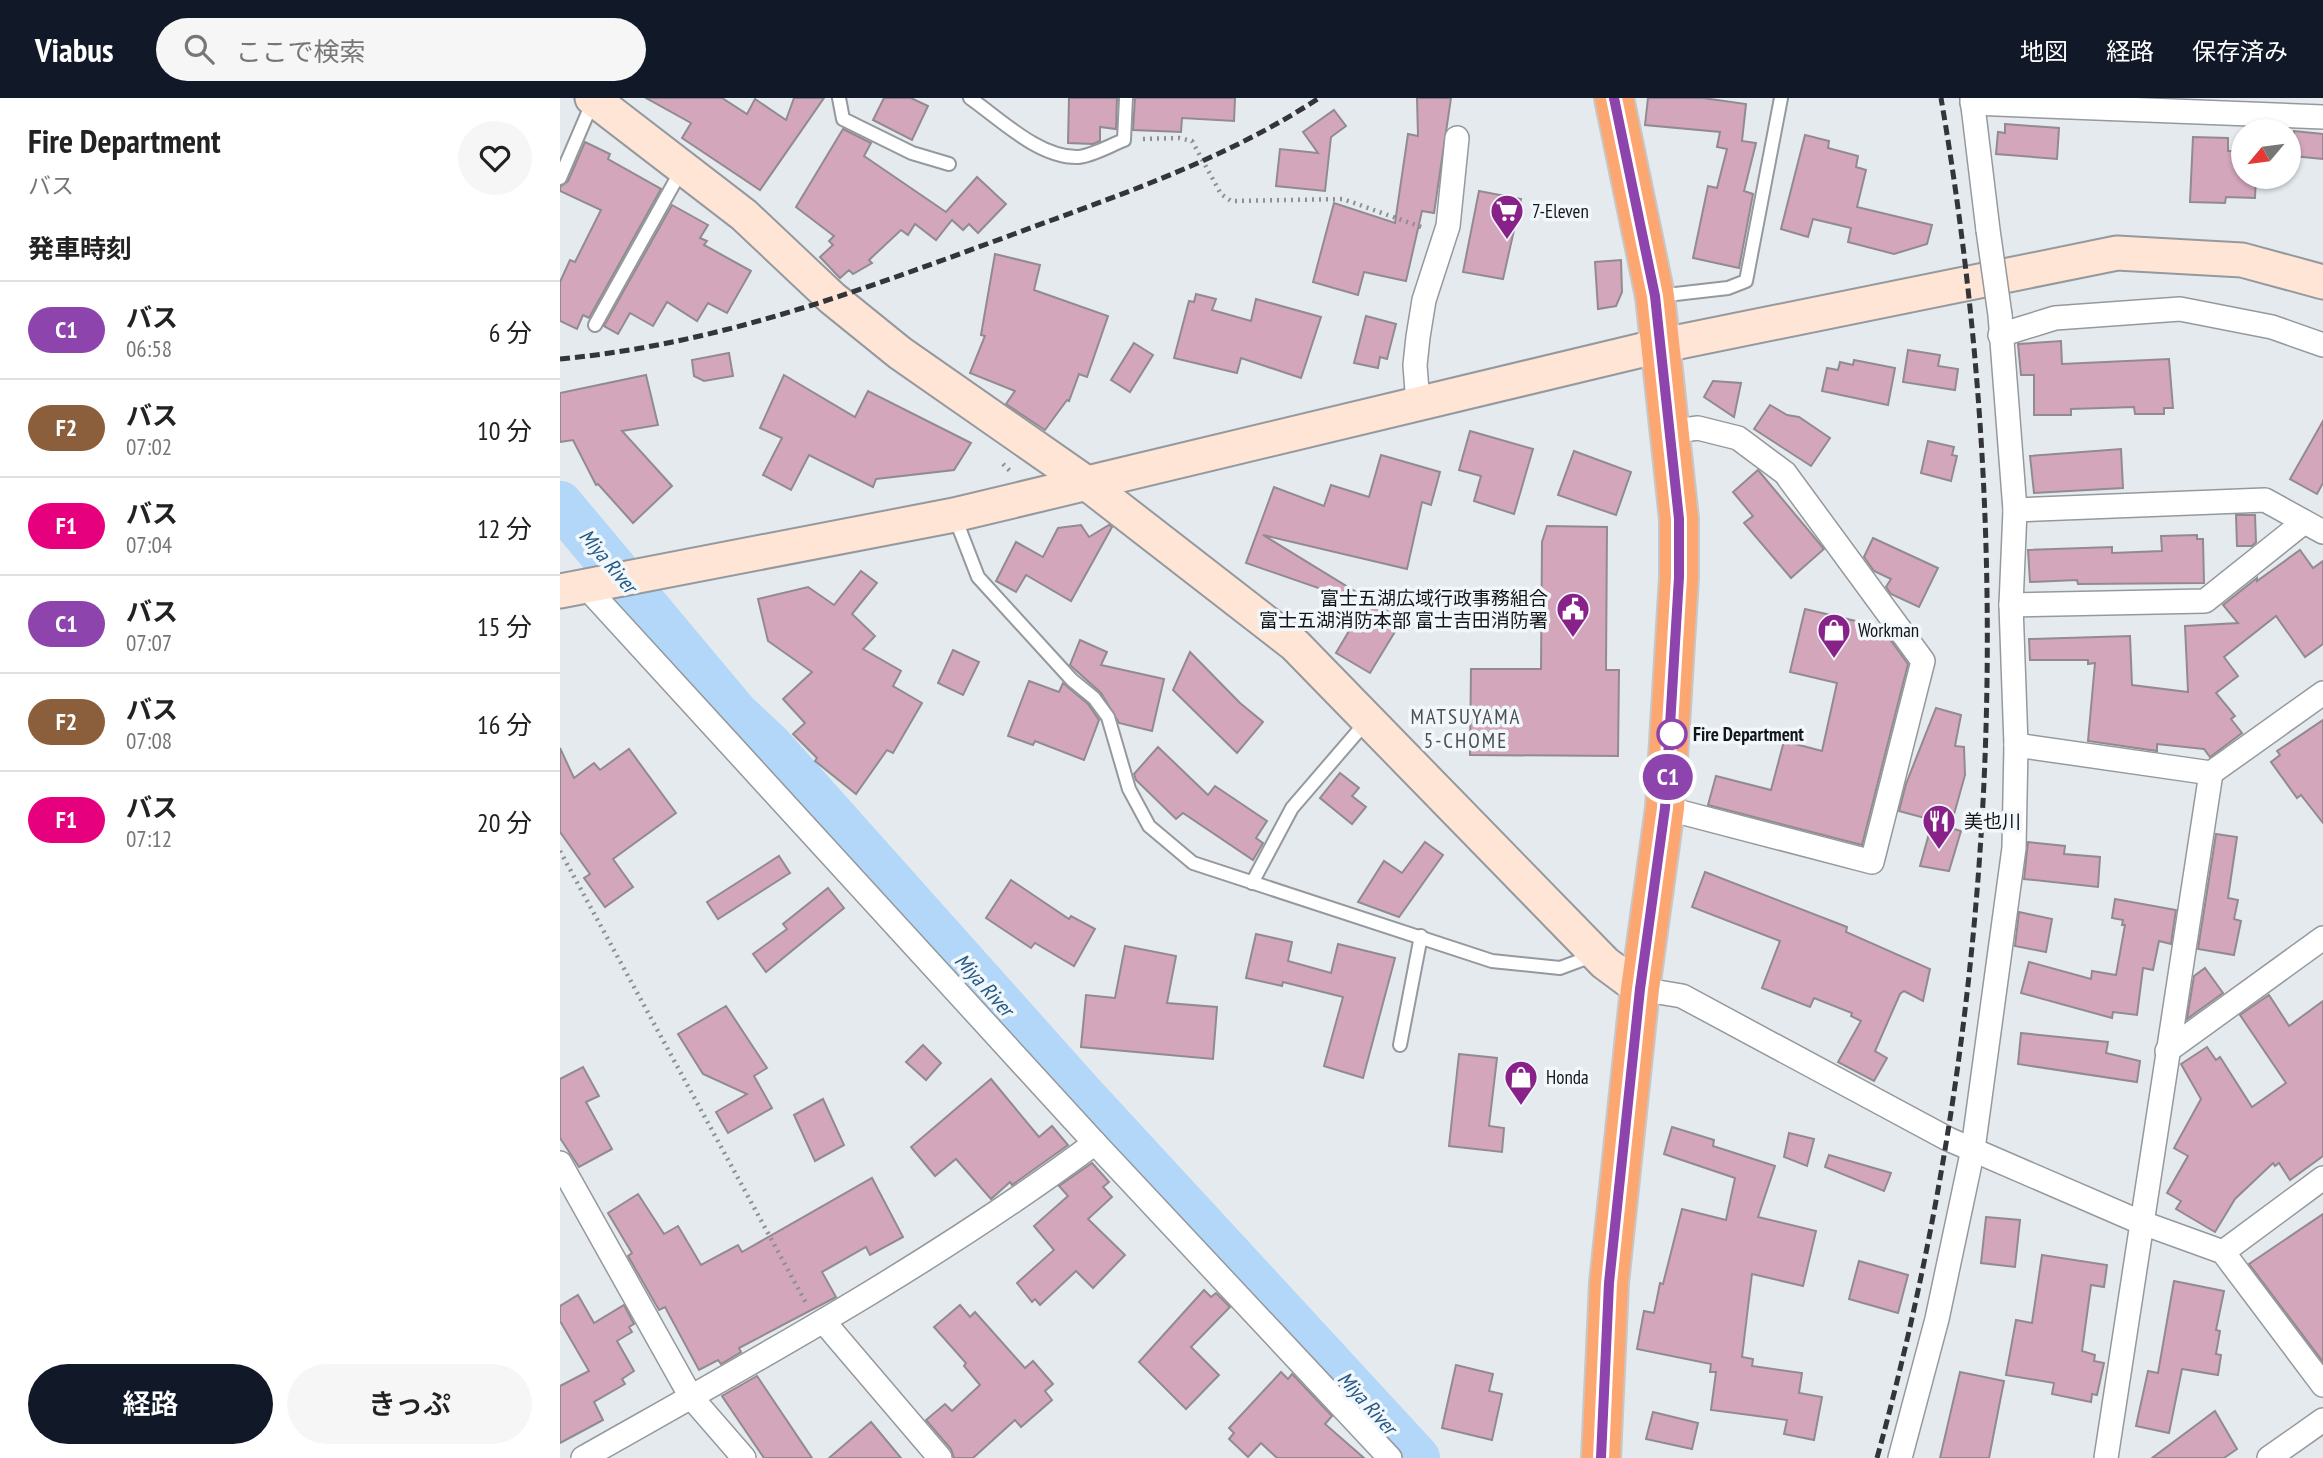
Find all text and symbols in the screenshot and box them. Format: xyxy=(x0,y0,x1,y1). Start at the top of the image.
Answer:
search box xyxy=(156,18,646,81)
text: Viabus xyxy=(35,28,114,71)
icon: search xyxy=(180,30,218,68)
text: ここで検索 xyxy=(236,35,366,68)
text: 地図 xyxy=(2020,36,2068,67)
text: 経路 xyxy=(2106,36,2154,67)
text: 保存済み xyxy=(2192,36,2288,67)
text: Fire Department xyxy=(28,119,221,162)
north arrow xyxy=(2231,119,2301,189)
map controls xyxy=(2231,119,2301,189)
button: heart xyxy=(458,121,532,195)
text: バス xyxy=(28,171,74,200)
supermarket icon: 7-Eleven xyxy=(1488,192,1526,241)
place label: 7-Eleven xyxy=(1532,199,1589,223)
text: 発車時刻 xyxy=(28,232,132,265)
text: バス xyxy=(126,301,178,334)
text: C1 xyxy=(55,314,78,345)
text: 6 分 xyxy=(489,316,532,349)
text: 06:58 xyxy=(126,334,172,363)
text: バス xyxy=(126,399,178,432)
text: F2 xyxy=(56,412,77,443)
text: 10 分 xyxy=(477,414,532,447)
text: 07:02 xyxy=(126,432,172,461)
text: バス xyxy=(126,497,178,530)
text: F1 xyxy=(56,510,77,541)
text: 12 分 xyxy=(477,512,532,545)
water label: Miya River xyxy=(574,523,645,601)
text: 07:04 xyxy=(126,530,172,559)
place label: 富士五湖広域行政事務組合 富士五湖消防本部 富士吉田消防署 xyxy=(1259,586,1548,632)
public building icon: 富士五湖広域行政事務組合 富士五湖消防本部 富士吉田消防署 xyxy=(1554,590,1592,639)
text: バス xyxy=(126,595,178,628)
text: C1 xyxy=(55,608,78,639)
text: 15 分 xyxy=(477,610,532,643)
shop icon: Workman xyxy=(1815,611,1853,660)
place label: Workman xyxy=(1858,618,1919,642)
text: 07:07 xyxy=(126,628,172,657)
text: バス xyxy=(126,693,178,726)
district label: MATSUYAMA 5-CHOME xyxy=(1410,703,1522,754)
text: F2 xyxy=(56,706,77,737)
text: 16 分 xyxy=(477,708,532,741)
marker: Fire Department xyxy=(1657,719,1687,749)
place label: Fire Department xyxy=(1693,722,1804,746)
text: 07:08 xyxy=(126,726,172,755)
line badge: C1 xyxy=(1636,754,1700,800)
text: C1 xyxy=(1657,761,1679,792)
text: バス xyxy=(126,791,178,824)
restaurant icon: 美也川 xyxy=(1920,802,1958,851)
text: F1 xyxy=(56,804,77,835)
text: 20 分 xyxy=(477,806,532,839)
place label: 美也川 xyxy=(1964,809,2021,833)
text: 07:12 xyxy=(126,824,172,853)
water label: Miya River xyxy=(949,947,1022,1024)
shop icon: Honda xyxy=(1502,1058,1540,1107)
place label: Honda xyxy=(1546,1065,1589,1089)
button: 経路 xyxy=(28,1364,273,1444)
button: きっぷ xyxy=(287,1364,532,1444)
water label: Miya River xyxy=(1332,1365,1405,1442)

